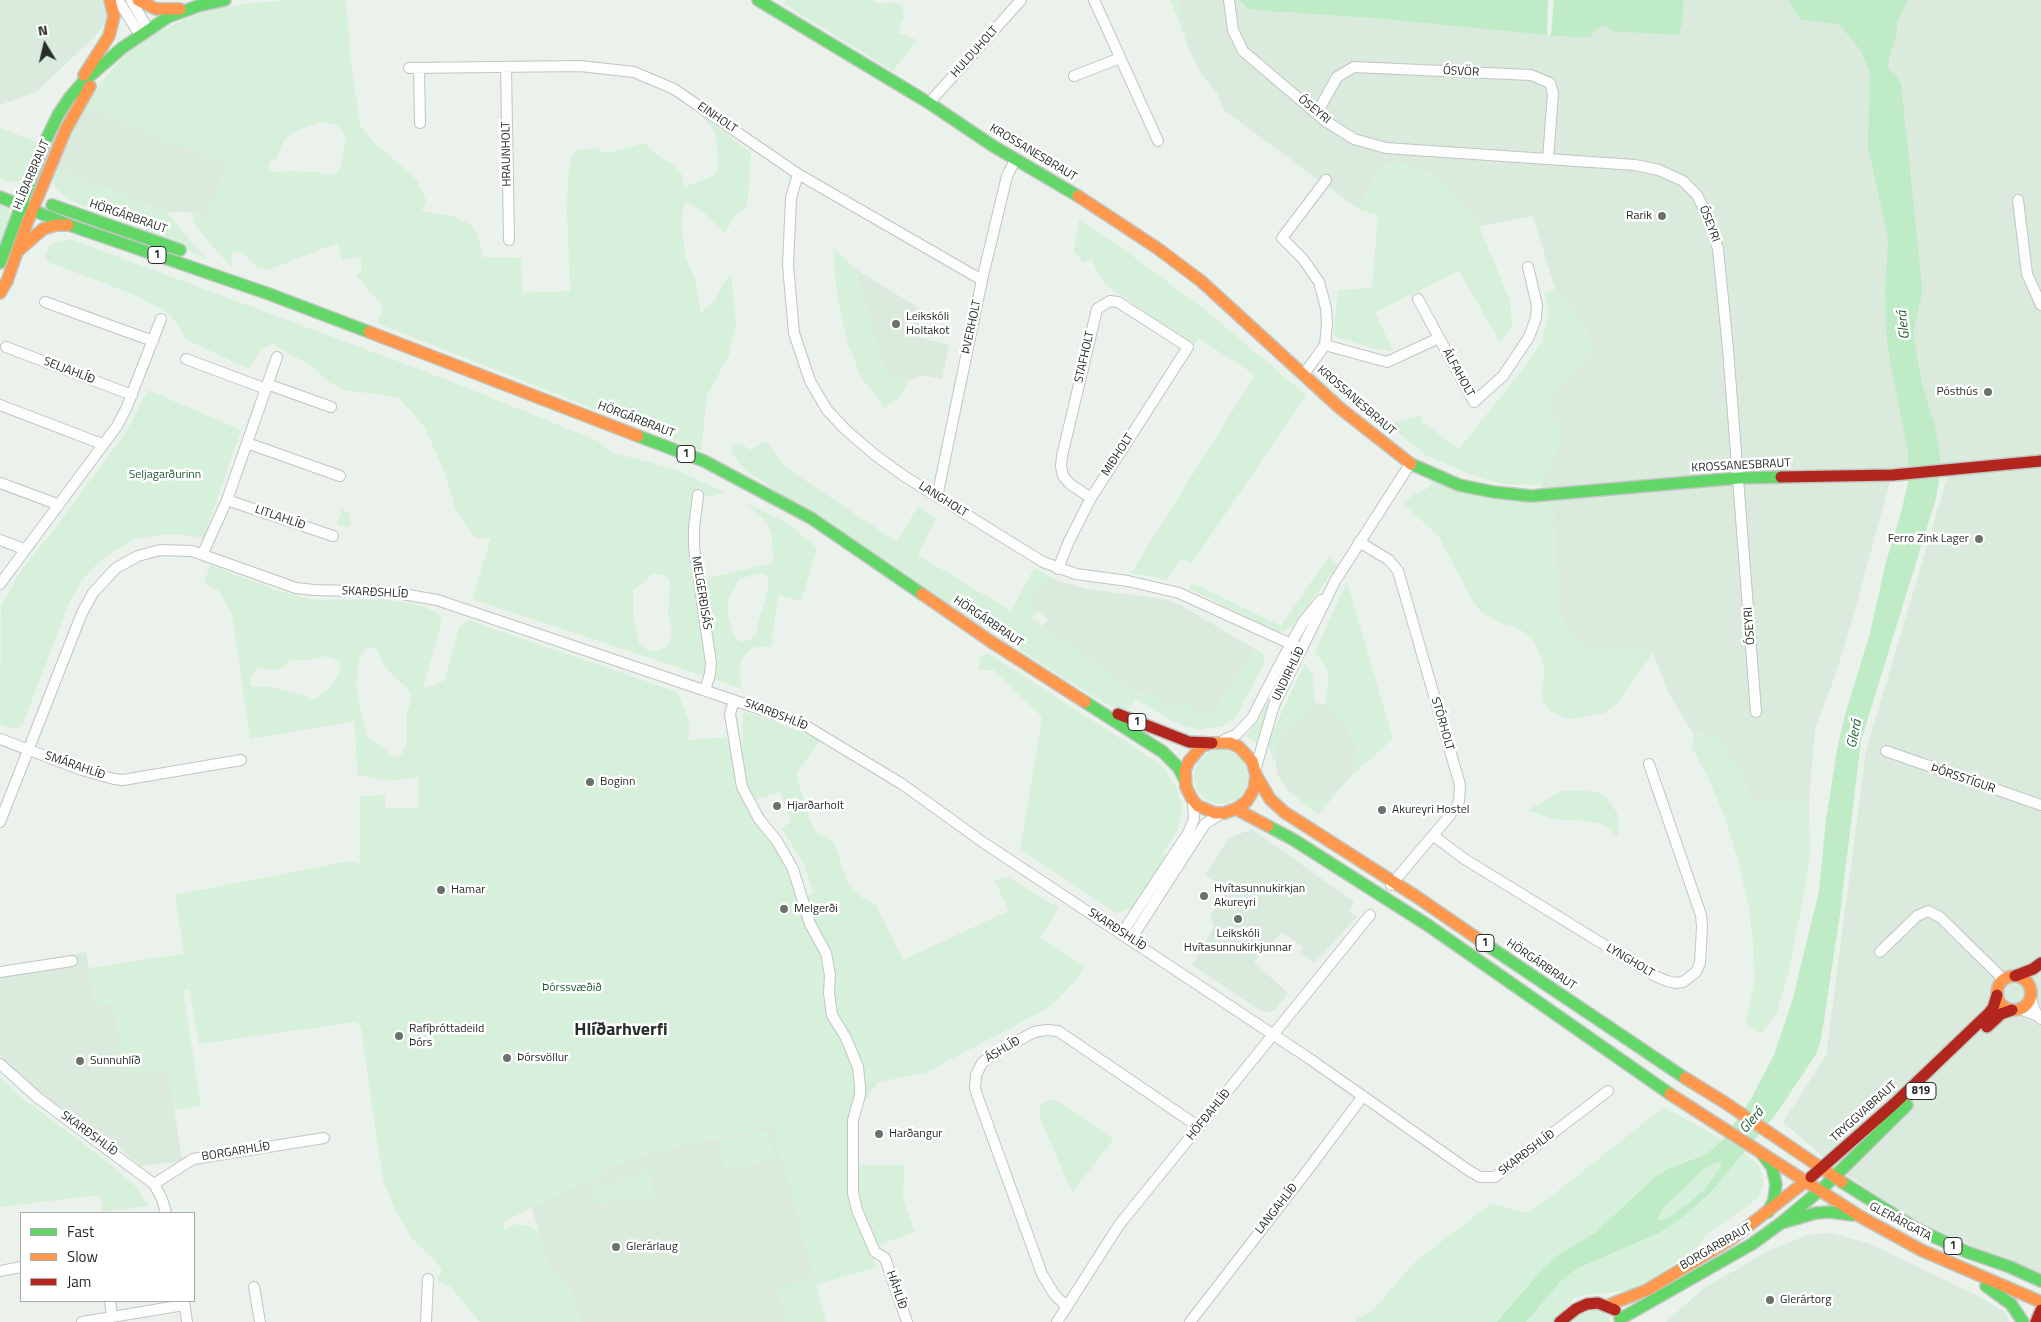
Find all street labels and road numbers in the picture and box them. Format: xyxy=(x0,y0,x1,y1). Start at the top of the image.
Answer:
street label: HULDUHOLT xyxy=(948,23,1002,81)
street label: ÓSVÖR xyxy=(1442,64,1480,80)
street label: ÓSEYRI xyxy=(1295,92,1333,128)
street label: EINHOLT xyxy=(694,100,740,136)
street label: HRAUNHOLT xyxy=(499,121,515,187)
street label: KROSSANESBRAUT xyxy=(987,121,1079,185)
street label: HLÍÐARBRAUT xyxy=(11,138,53,212)
street label: HÖRGÁRBRAUT xyxy=(87,197,169,237)
street label: ÓSEYRI xyxy=(1695,204,1723,244)
road number: 1 xyxy=(148,246,166,264)
street label: ÞVERHOLT xyxy=(959,299,985,355)
street label: STAFHOLT xyxy=(1072,330,1098,384)
street label: ÁLFAHOLT xyxy=(1439,346,1477,400)
street label: SELJAHLÍÐ xyxy=(41,355,97,387)
street label: KROSSANESBRAUT xyxy=(1314,363,1398,439)
street label: HÖRGÁRBRAUT xyxy=(596,399,676,441)
street label: MIÐHOLT xyxy=(1099,431,1137,479)
road number: 1 xyxy=(677,446,695,462)
street label: KROSSANESBRAUT xyxy=(1691,456,1791,476)
street label: LANGHOLT xyxy=(916,479,970,521)
street label: LITLAHLÍÐ xyxy=(253,503,307,533)
street label: MELGERÐISÁS xyxy=(688,555,714,631)
street label: SKARÐSHLÍÐ xyxy=(341,584,409,602)
street label: HÖRGÁRBRAUT xyxy=(950,593,1026,651)
street label: ÓSEYRI xyxy=(1741,607,1759,645)
street label: UNDIRHLÍÐ xyxy=(1270,645,1308,703)
street label: SKARÐSHLÍÐ xyxy=(742,696,810,734)
street label: STÓRHOLT xyxy=(1428,696,1456,752)
road number: 1 xyxy=(1128,714,1146,730)
street label: SMÁRAHLÍÐ xyxy=(43,749,107,783)
street label: ÞÓRSSTÍGUR xyxy=(1929,761,1997,797)
street label: SKARÐSHLÍÐ xyxy=(1085,906,1149,954)
road number: 1 xyxy=(1476,934,1494,951)
street label: HÖRGÁRBRAUT xyxy=(1503,936,1579,994)
street label: LYNGHOLT xyxy=(1603,941,1657,981)
street label: ÁSHLÍÐ xyxy=(983,1034,1023,1066)
street label: TRYGGVABRAUT xyxy=(1828,1079,1900,1145)
road number: 819 xyxy=(1906,1082,1936,1100)
street label: HÖFÐAHLÍÐ xyxy=(1184,1087,1234,1143)
street label: SKARÐSHLÍÐ xyxy=(58,1109,120,1159)
street label: SKARÐSHLÍÐ xyxy=(1496,1127,1558,1179)
street label: BORGARHLÍÐ xyxy=(201,1139,271,1165)
street label: LANGAHLÍÐ xyxy=(1253,1181,1301,1237)
street label: GLERÁRGATA xyxy=(1866,1200,1934,1244)
street label: BORGARBRAUT xyxy=(1678,1221,1754,1273)
road number: 1 xyxy=(1944,1238,1962,1254)
street label: HÁHLÍÐ xyxy=(883,1269,909,1311)

